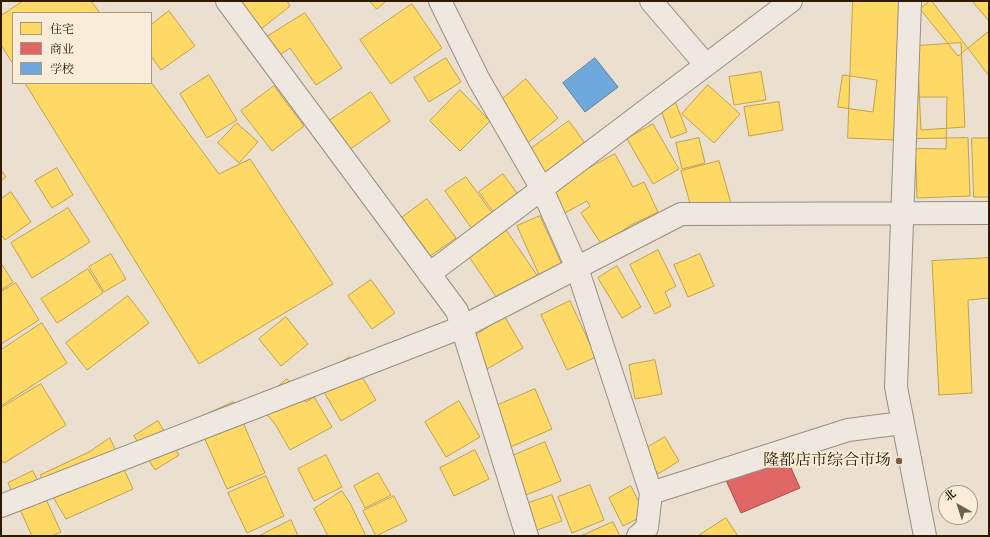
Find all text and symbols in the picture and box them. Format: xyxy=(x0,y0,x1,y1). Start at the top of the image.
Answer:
legend xyxy=(12,12,152,84)
text: 住宅 xyxy=(50,24,74,36)
text: 商业 xyxy=(50,44,74,56)
text: 学校 xyxy=(50,64,74,76)
place label: 隆都店市综合市场 xyxy=(763,451,891,471)
marker: 隆都店市综合市场 xyxy=(894,456,904,466)
north arrow xyxy=(938,485,978,525)
text: 北 xyxy=(943,488,958,504)

